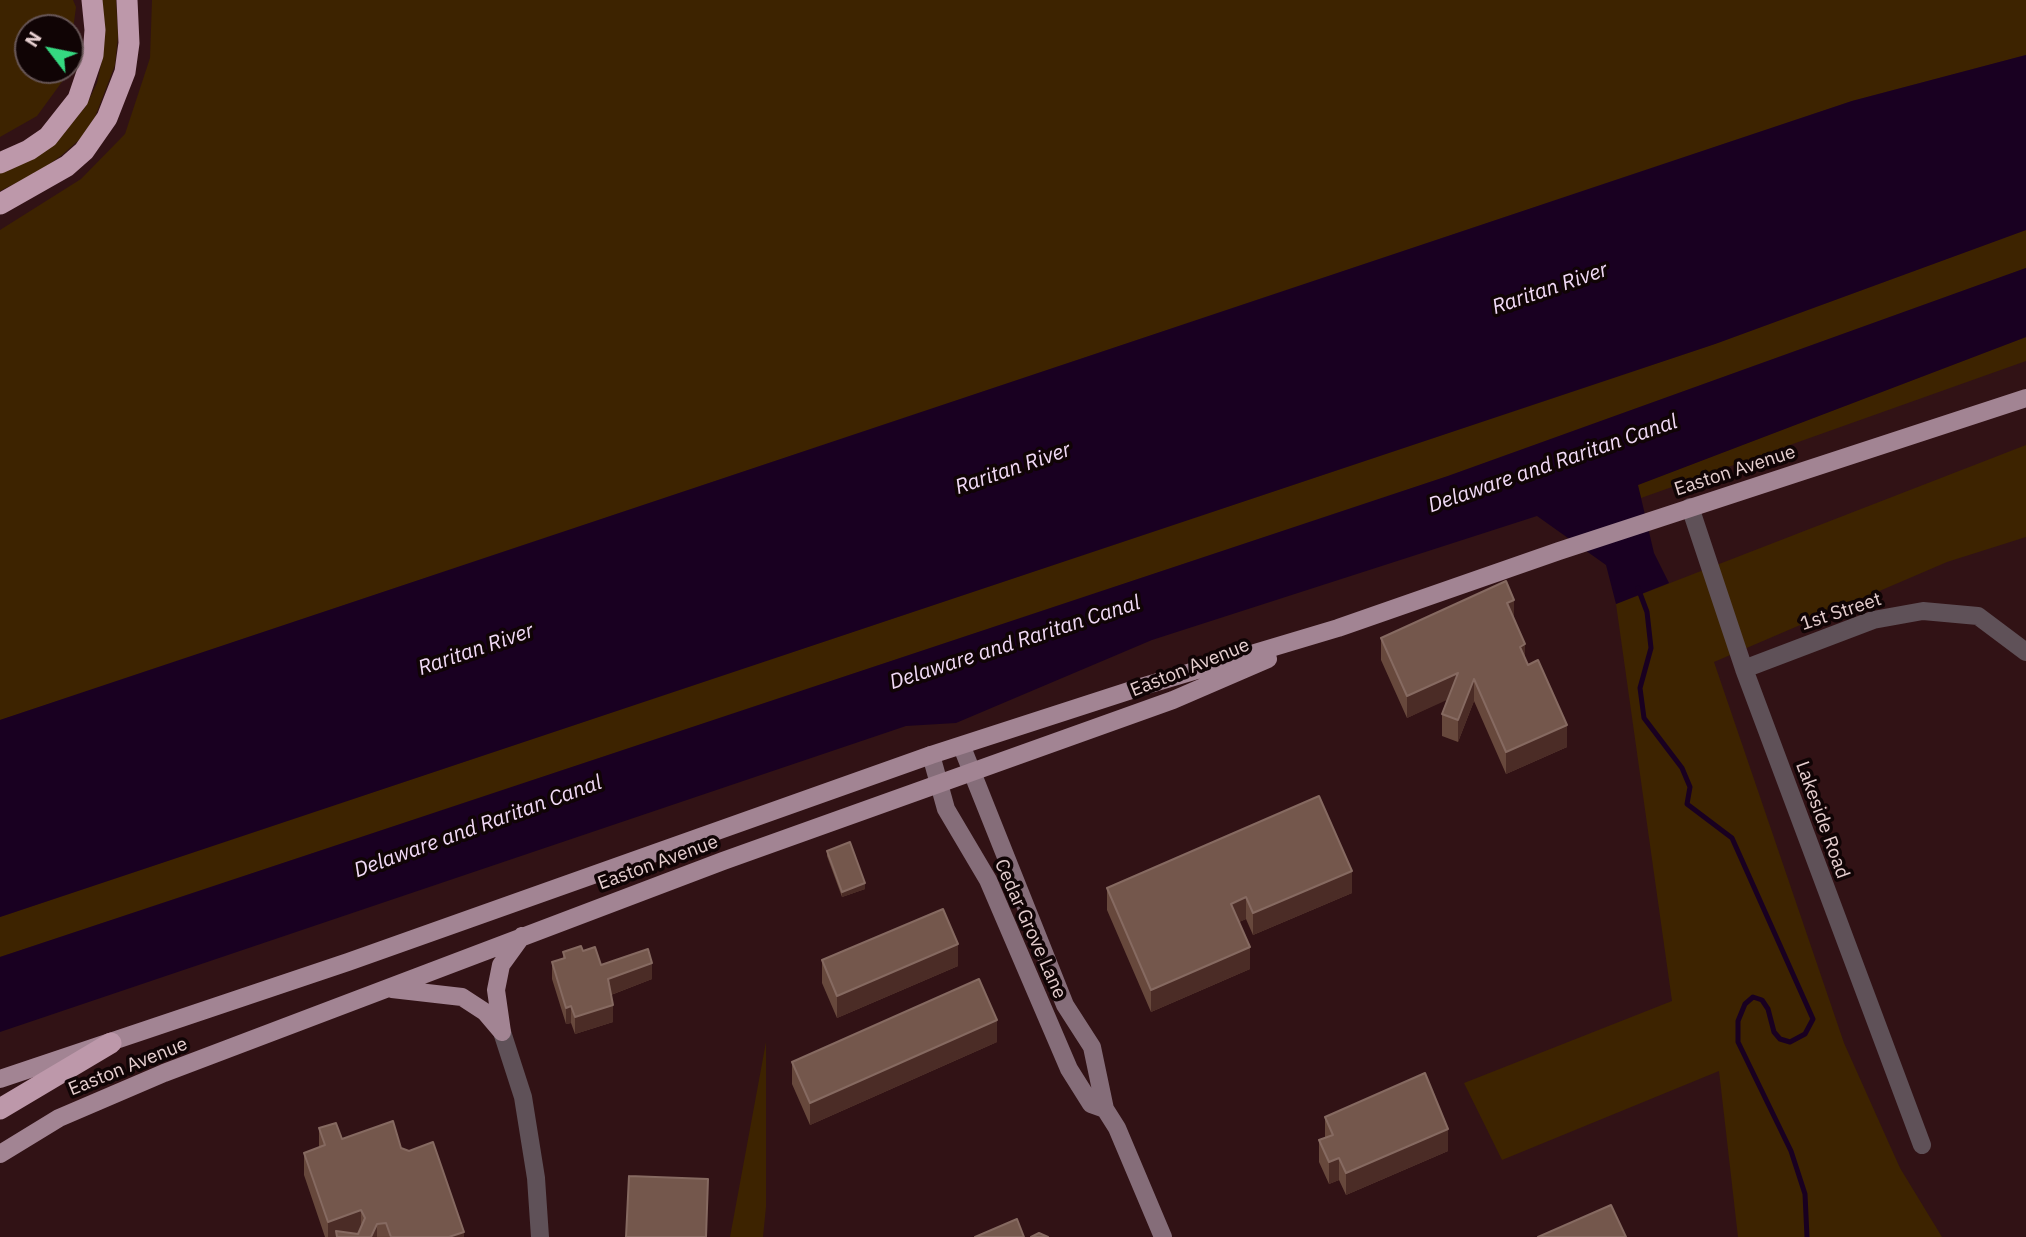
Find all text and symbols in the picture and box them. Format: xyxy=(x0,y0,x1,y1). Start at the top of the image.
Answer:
north arrow xyxy=(14,14,84,84)
text: N xyxy=(19,27,47,51)
water label: Raritan River xyxy=(1489,257,1611,321)
water label: Delaware and Raritan Canal xyxy=(1425,409,1681,519)
water label: Raritan River xyxy=(952,437,1074,501)
street label: Easton Avenue xyxy=(1671,441,1799,501)
street label: 1st Street xyxy=(1798,588,1884,636)
water label: Delaware and Raritan Canal xyxy=(887,591,1143,695)
water label: Raritan River xyxy=(415,618,537,682)
street label: Easton Avenue xyxy=(1127,634,1253,702)
street label: Lakeside Road xyxy=(1790,758,1854,882)
water label: Delaware and Raritan Canal xyxy=(351,770,605,884)
street label: Easton Avenue xyxy=(595,831,721,895)
street label: Cedar Grove Lane xyxy=(989,856,1071,1002)
street label: Easton Avenue xyxy=(65,1033,191,1101)

